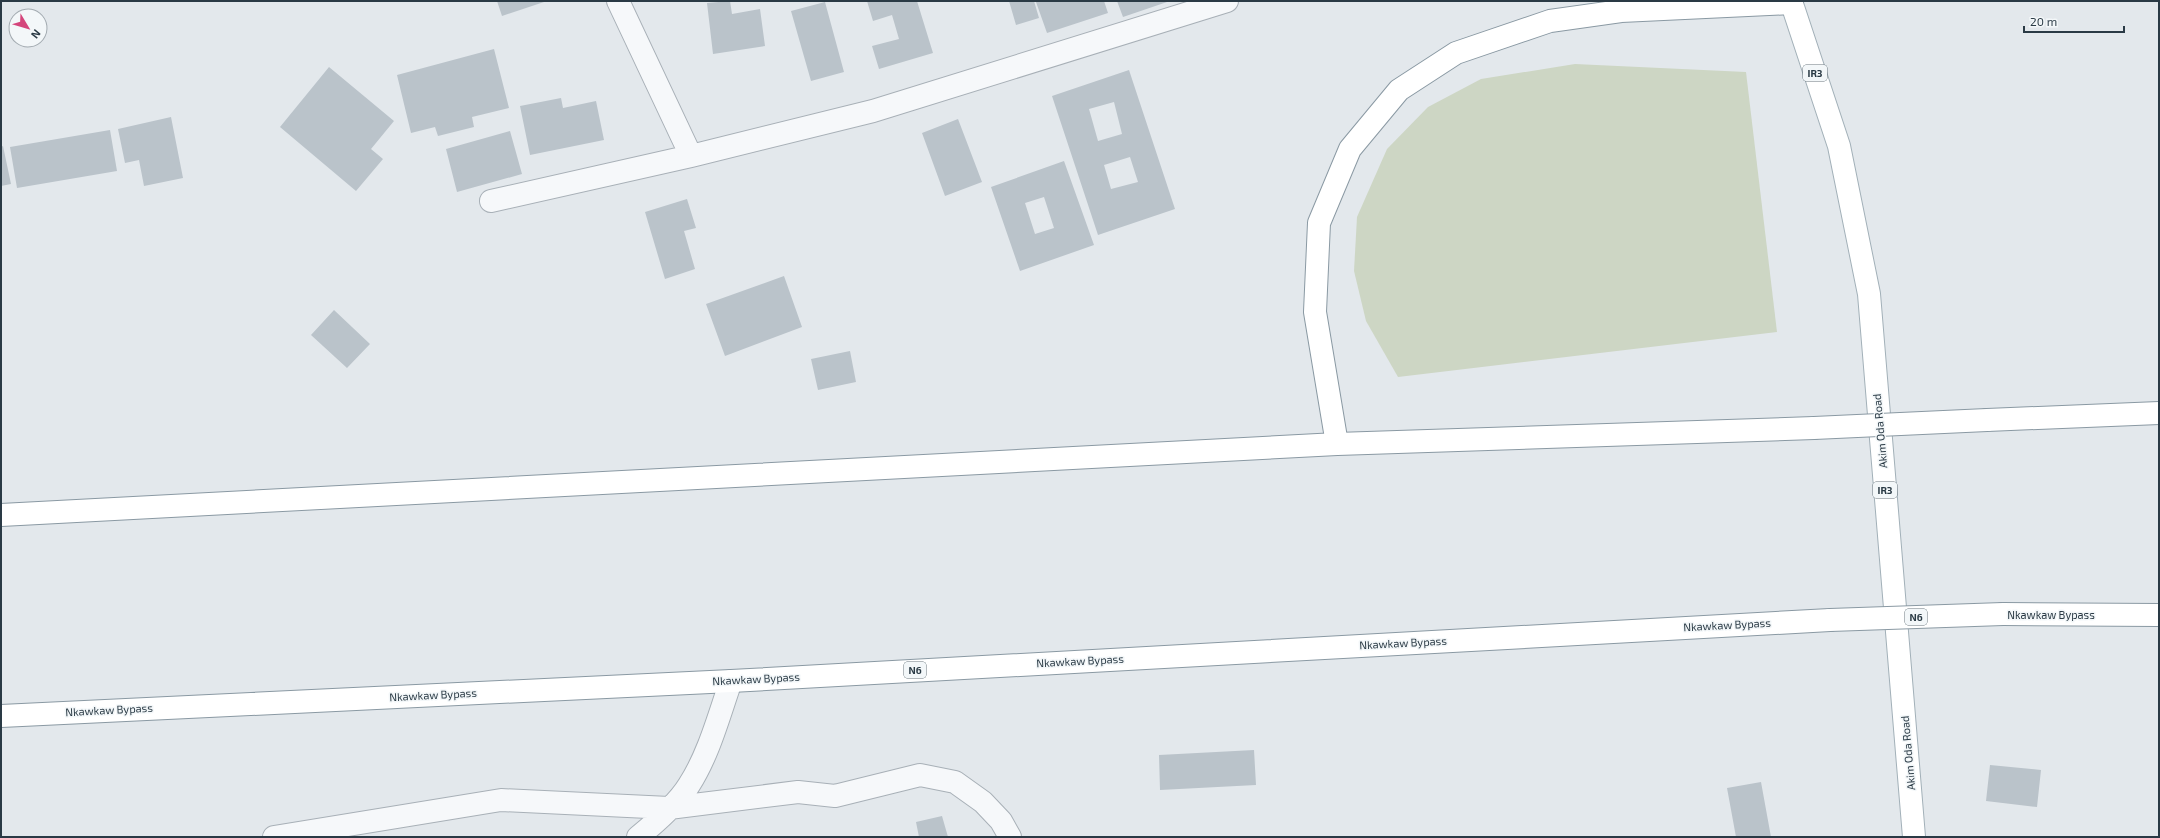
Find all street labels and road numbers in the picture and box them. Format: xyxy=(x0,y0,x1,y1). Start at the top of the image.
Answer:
road number: IR3 xyxy=(1803,65,1827,81)
street label: Akim Oda Road xyxy=(1870,393,1889,469)
road number: IR3 xyxy=(1873,482,1897,498)
street label: Nkawkaw Bypass xyxy=(2007,608,2095,621)
road number: N6 xyxy=(1905,609,1927,625)
street label: Nkawkaw Bypass xyxy=(1683,616,1771,633)
street label: Nkawkaw Bypass xyxy=(1359,634,1447,651)
street label: Nkawkaw Bypass xyxy=(1036,652,1124,669)
road number: N6 xyxy=(904,662,926,678)
street label: Nkawkaw Bypass xyxy=(712,670,800,687)
street label: Nkawkaw Bypass xyxy=(389,686,477,703)
street label: Nkawkaw Bypass xyxy=(65,701,153,718)
street label: Akim Oda Road xyxy=(1898,715,1917,791)

